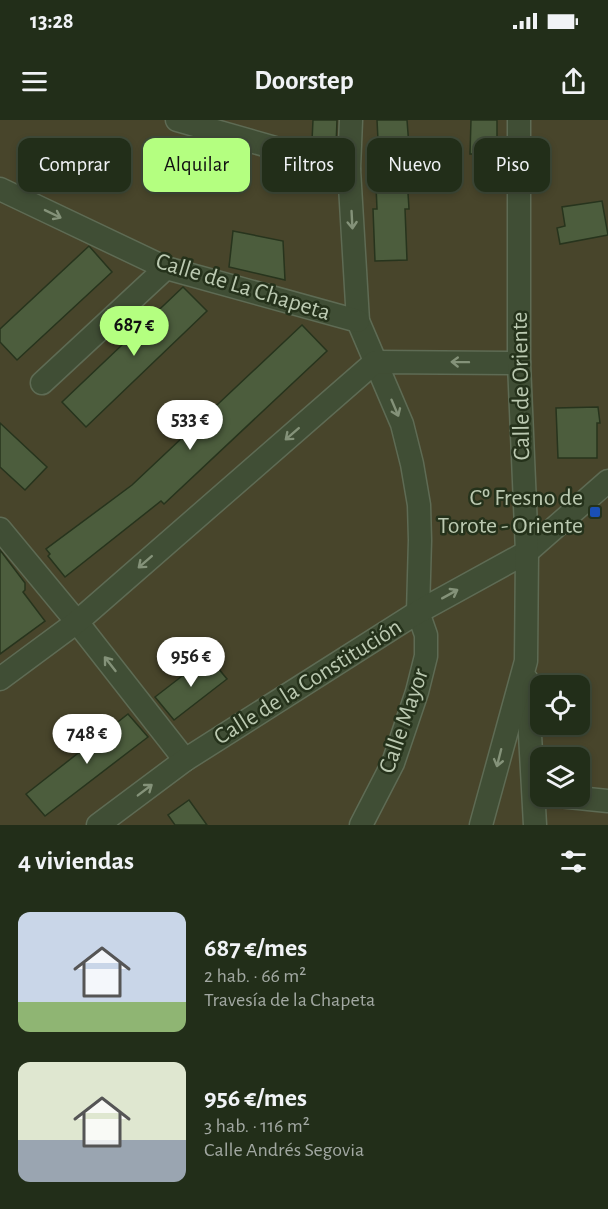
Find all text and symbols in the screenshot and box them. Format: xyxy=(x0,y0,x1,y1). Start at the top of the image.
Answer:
text: 13:28 xyxy=(30,10,74,32)
icon: menu xyxy=(18,65,51,98)
icon: share xyxy=(557,65,590,98)
text: Doorstep xyxy=(254,67,354,94)
chip: Comprar xyxy=(18,138,131,192)
chip: Alquilar xyxy=(143,138,250,192)
chip: Filtros xyxy=(262,138,355,192)
chip: Nuevo xyxy=(367,138,462,192)
chip: Piso xyxy=(474,138,550,192)
one-way arrow xyxy=(43,208,61,220)
one-way arrow xyxy=(347,210,358,230)
street label: Calle de La Chapeta xyxy=(153,249,333,325)
pin: 687 € xyxy=(92,306,176,357)
street label: Calle de Oriente xyxy=(508,312,534,460)
text: 687 € xyxy=(114,315,154,335)
one-way arrow xyxy=(451,356,471,368)
one-way arrow xyxy=(390,398,401,416)
pin: 533 € xyxy=(148,400,232,451)
text: 533 € xyxy=(171,409,209,429)
one-way arrow xyxy=(284,427,300,440)
place label: Cº Fresno de Torote - Oriente xyxy=(437,486,583,538)
marker: Cº Fresno de Torote - Oriente xyxy=(588,505,602,519)
one-way arrow xyxy=(138,555,153,569)
one-way arrow xyxy=(441,588,458,600)
street label: Calle de la Constitución xyxy=(210,615,406,749)
pin: 956 € xyxy=(149,637,233,688)
text: 956 € xyxy=(171,646,211,666)
one-way arrow xyxy=(103,656,116,672)
street label: Calle Mayor xyxy=(375,665,433,777)
map controls xyxy=(530,675,590,807)
button: locate xyxy=(530,675,590,735)
pin: 748 € xyxy=(45,714,129,765)
text: 748 € xyxy=(67,723,107,743)
button: layers xyxy=(530,747,590,807)
one-way arrow xyxy=(493,748,505,767)
one-way arrow xyxy=(136,784,152,796)
icon: filters xyxy=(557,845,590,878)
text: 4 viviendas xyxy=(18,848,134,874)
text: 687 €/mes xyxy=(204,935,307,961)
icon: home xyxy=(66,936,138,1008)
text: 2 hab. · 66 m² xyxy=(204,966,306,986)
text: Travesía de la Chapeta xyxy=(204,990,375,1010)
text: 956 €/mes xyxy=(204,1085,307,1111)
icon: home xyxy=(66,1086,138,1158)
text: 3 hab. · 116 m² xyxy=(204,1116,310,1136)
text: Calle Andrés Segovia xyxy=(204,1140,364,1160)

